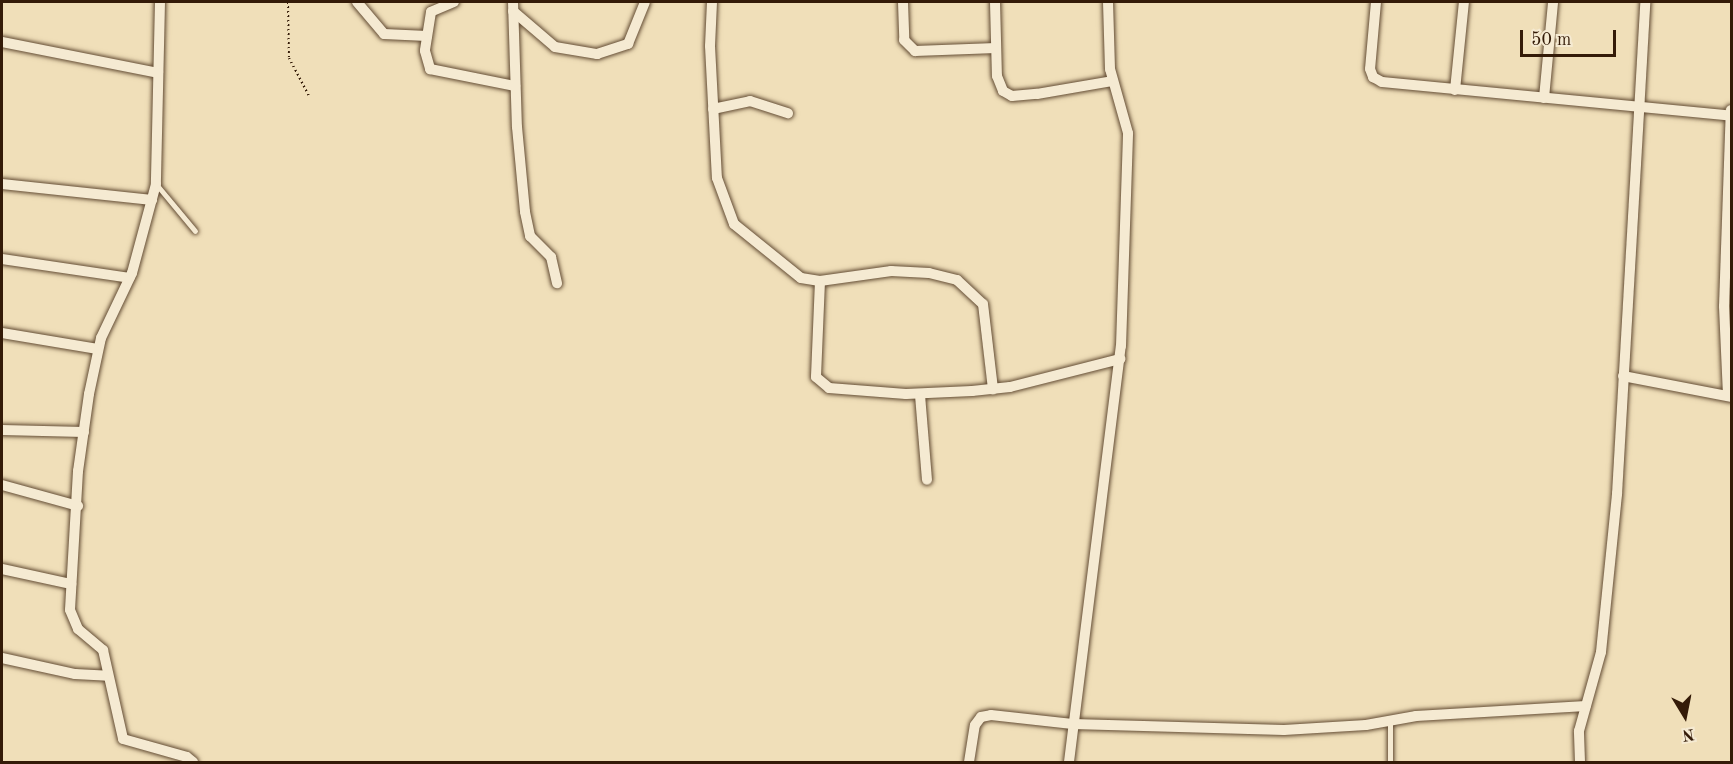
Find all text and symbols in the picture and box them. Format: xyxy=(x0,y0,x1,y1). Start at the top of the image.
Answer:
scale bar xyxy=(1523,18,1619,56)
text: 50 m xyxy=(1531,31,1571,49)
north arrow xyxy=(1655,686,1715,746)
text: N xyxy=(1681,725,1696,743)

